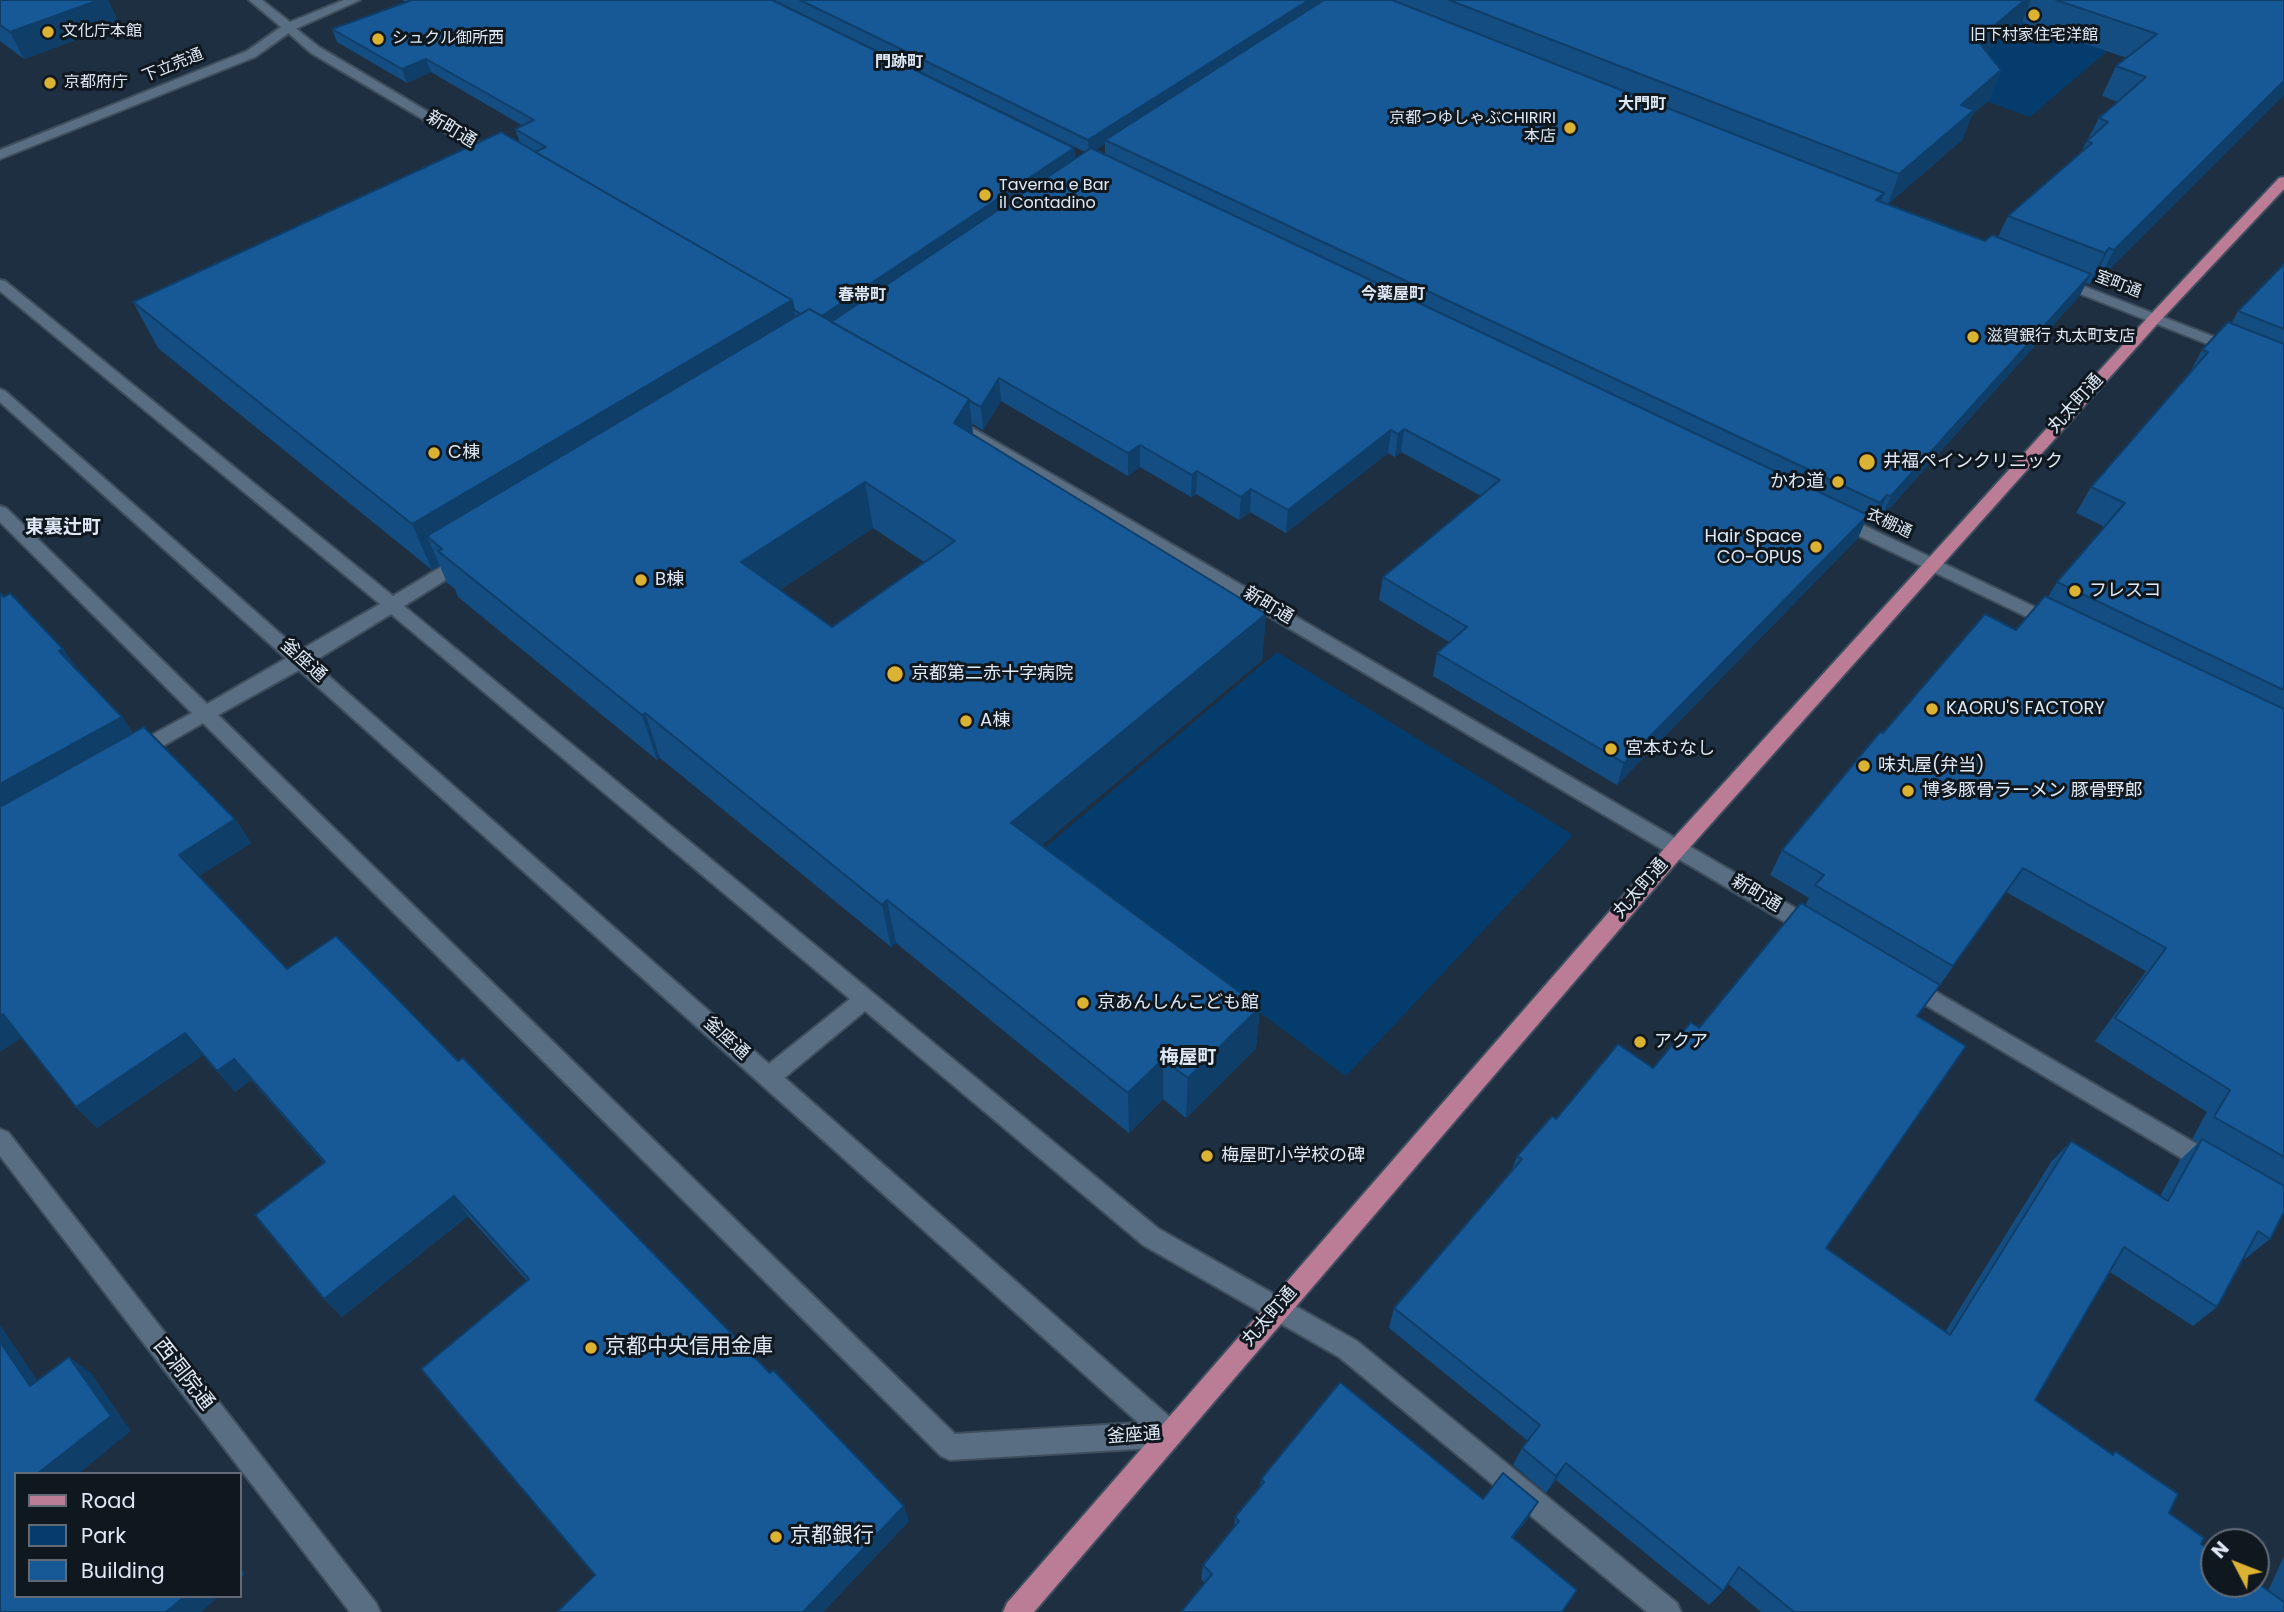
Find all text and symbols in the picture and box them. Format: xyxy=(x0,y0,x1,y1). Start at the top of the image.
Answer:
marker: 旧下村家住宅洋館 xyxy=(2026,7,2042,23)
place label: 文化庁本館 xyxy=(62,22,142,42)
marker: 文化庁本館 xyxy=(40,24,56,40)
place label: 旧下村家住宅洋館 xyxy=(1970,26,2098,46)
place label: シュクル御所西 xyxy=(392,29,504,49)
marker: シュクル御所西 xyxy=(370,31,386,47)
street label: 下立売通 xyxy=(140,45,206,87)
district label: 門跡町 xyxy=(875,53,923,73)
place label: 京都府庁 xyxy=(64,73,128,93)
marker: 京都府庁 xyxy=(42,75,58,91)
district label: 大門町 xyxy=(1618,95,1666,115)
street label: 新町通 xyxy=(422,107,480,153)
place label: 京都つゆしゃぶCHIRIRI 本店 xyxy=(1389,109,1556,147)
marker: 京都つゆしゃぶCHIRIRI 本店 xyxy=(1562,120,1578,136)
place label: Taverna e Bar il Contadino xyxy=(999,176,1109,214)
marker: Taverna e Bar il Contadino xyxy=(977,187,993,203)
street label: 室町通 xyxy=(2092,267,2144,303)
district label: 今薬屋町 xyxy=(1361,285,1425,305)
district label: 春帯町 xyxy=(838,286,886,306)
place label: 滋賀銀行 丸太町支店 xyxy=(1987,327,2135,347)
marker: 滋賀銀行 丸太町支店 xyxy=(1965,329,1981,345)
street label: 丸太町通 xyxy=(2044,370,2108,438)
place label: C棟 xyxy=(448,442,480,464)
marker: C棟 xyxy=(426,445,442,461)
place label: 井福ペインクリニック xyxy=(1883,451,2063,473)
marker: 井福ペインクリニック xyxy=(1857,452,1877,472)
place label: かわ道 xyxy=(1770,471,1824,493)
marker: かわ道 xyxy=(1830,474,1846,490)
street label: 衣棚通 xyxy=(1863,505,1915,543)
district label: 東裏辻町 xyxy=(25,517,101,539)
place label: Hair Space CO-OPUS xyxy=(1704,526,1802,568)
marker: Hair Space CO-OPUS xyxy=(1808,539,1824,555)
place label: B棟 xyxy=(655,569,684,591)
marker: B棟 xyxy=(633,572,649,588)
place label: フレスコ xyxy=(2089,580,2161,602)
street label: 新町通 xyxy=(1239,583,1297,629)
marker: フレスコ xyxy=(2067,583,2083,599)
street label: 釜座通 xyxy=(276,635,330,687)
place label: 京都第二赤十字病院 xyxy=(911,663,1073,685)
marker: 京都第二赤十字病院 xyxy=(885,664,905,684)
place label: KAORU'S FACTORY xyxy=(1946,698,2105,720)
marker: KAORU'S FACTORY xyxy=(1924,701,1940,717)
place label: A棟 xyxy=(980,710,1010,732)
marker: A棟 xyxy=(958,713,974,729)
place label: 宮本むなし xyxy=(1625,738,1715,760)
marker: 宮本むなし xyxy=(1603,741,1619,757)
place label: 味丸屋(弁当) xyxy=(1878,755,1984,777)
marker: 味丸屋(弁当) xyxy=(1856,758,1872,774)
place label: 博多豚骨ラーメン 豚骨野郎 xyxy=(1922,780,2143,802)
marker: 博多豚骨ラーメン 豚骨野郎 xyxy=(1900,783,1916,799)
street label: 丸太町通 xyxy=(1609,855,1673,923)
street label: 新町通 xyxy=(1727,871,1785,917)
place label: 京あんしんこども館 xyxy=(1097,992,1259,1014)
marker: 京あんしんこども館 xyxy=(1075,995,1091,1011)
street label: 釜座通 xyxy=(699,1013,753,1065)
place label: アクア xyxy=(1654,1031,1708,1053)
marker: アクア xyxy=(1632,1034,1648,1050)
district label: 梅屋町 xyxy=(1160,1047,1216,1069)
place label: 梅屋町小学校の碑 xyxy=(1221,1145,1365,1167)
marker: 梅屋町小学校の碑 xyxy=(1199,1148,1215,1164)
street label: 丸太町通 xyxy=(1238,1283,1302,1351)
street label: 西洞院通 xyxy=(147,1334,219,1416)
place label: 京都中央信用金庫 xyxy=(605,1335,773,1361)
marker: 京都中央信用金庫 xyxy=(583,1340,599,1356)
street label: 釜座通 xyxy=(1106,1423,1162,1449)
legend xyxy=(14,1472,242,1598)
text: Road xyxy=(81,1486,136,1515)
text: Park xyxy=(81,1521,126,1550)
place label: 京都銀行 xyxy=(790,1524,874,1550)
north arrow xyxy=(2200,1528,2270,1598)
marker: 京都銀行 xyxy=(768,1529,784,1545)
text: N xyxy=(2206,1536,2235,1564)
text: Building xyxy=(81,1556,165,1585)

